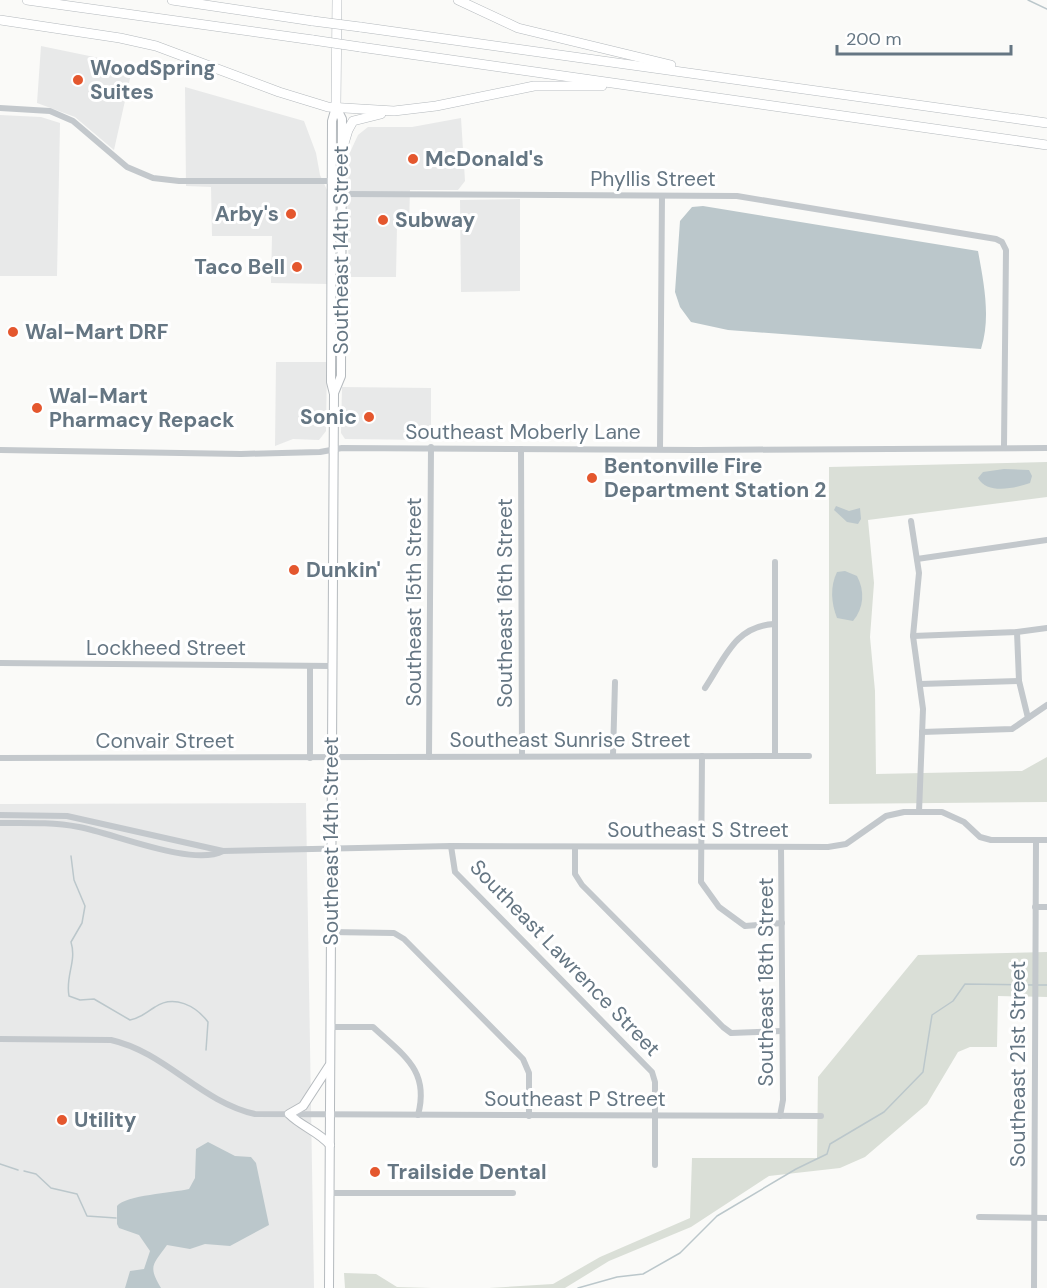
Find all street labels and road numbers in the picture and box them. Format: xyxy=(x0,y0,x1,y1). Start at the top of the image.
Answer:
street label: Southeast 14th Street xyxy=(327,146,355,354)
street label: Phyllis Street xyxy=(590,165,716,193)
street label: Southeast Moberly Lane xyxy=(405,418,641,446)
street label: Southeast 15th Street xyxy=(400,498,428,707)
street label: Southeast 16th Street xyxy=(491,498,519,708)
street label: Lockheed Street xyxy=(86,634,246,662)
street label: Southeast Sunrise Street xyxy=(450,726,690,754)
street label: Convair Street xyxy=(95,727,235,755)
street label: Southeast 14th Street xyxy=(317,737,345,945)
street label: Southeast S Street xyxy=(607,816,789,844)
street label: Southeast Lawrence Street xyxy=(464,854,666,1062)
street label: Southeast 18th Street xyxy=(752,878,780,1086)
street label: Southeast 21st Street xyxy=(1004,961,1032,1167)
street label: Southeast P Street xyxy=(484,1085,666,1113)

